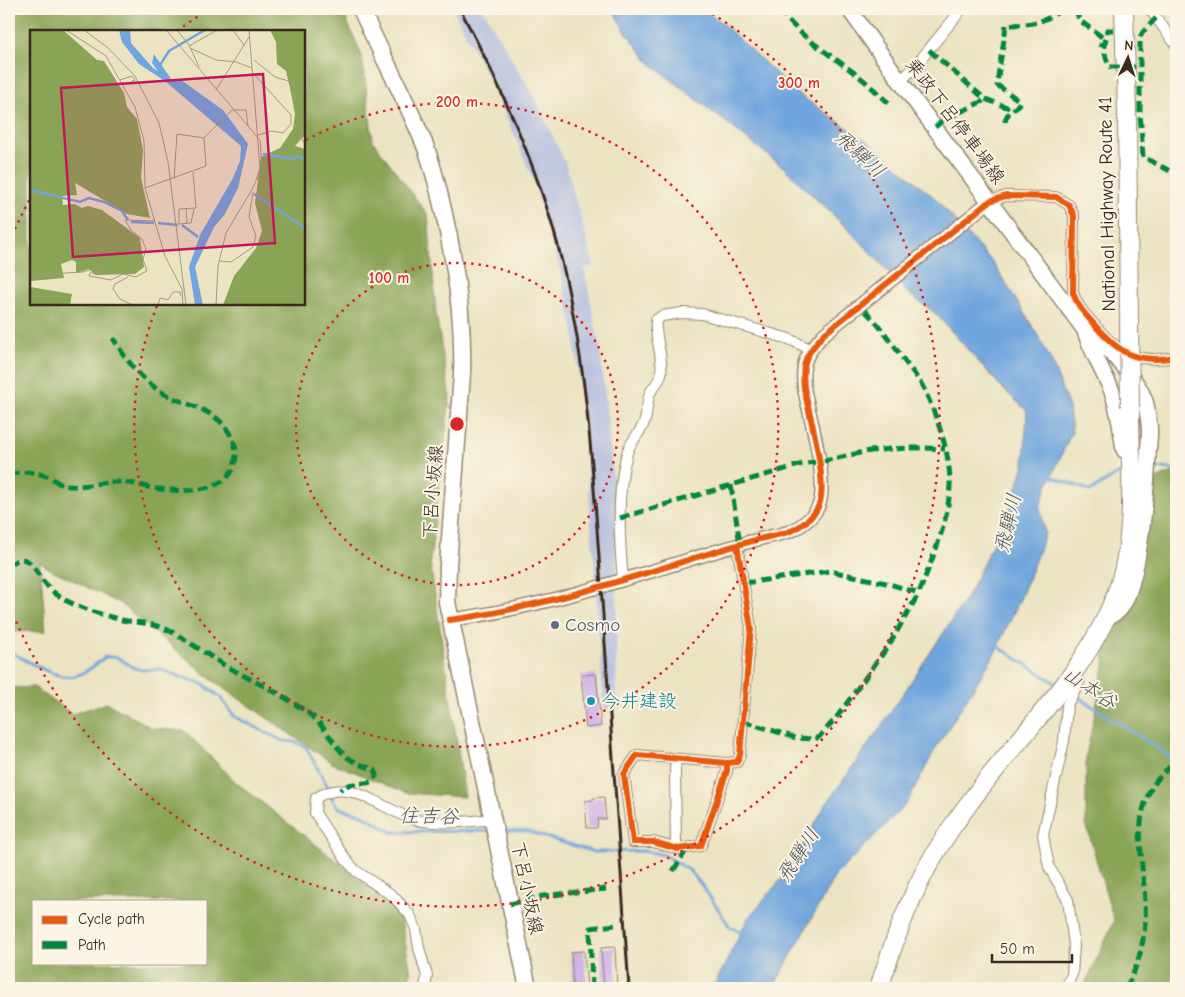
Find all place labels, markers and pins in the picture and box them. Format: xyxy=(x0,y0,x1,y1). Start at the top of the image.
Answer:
centre of rings xyxy=(448,415,466,433)
place label: Cosmo xyxy=(565,614,620,636)
marker: Cosmo xyxy=(549,619,561,631)
place label: 今井建設 xyxy=(601,690,677,712)
marker: 今井建設 xyxy=(585,695,597,707)

